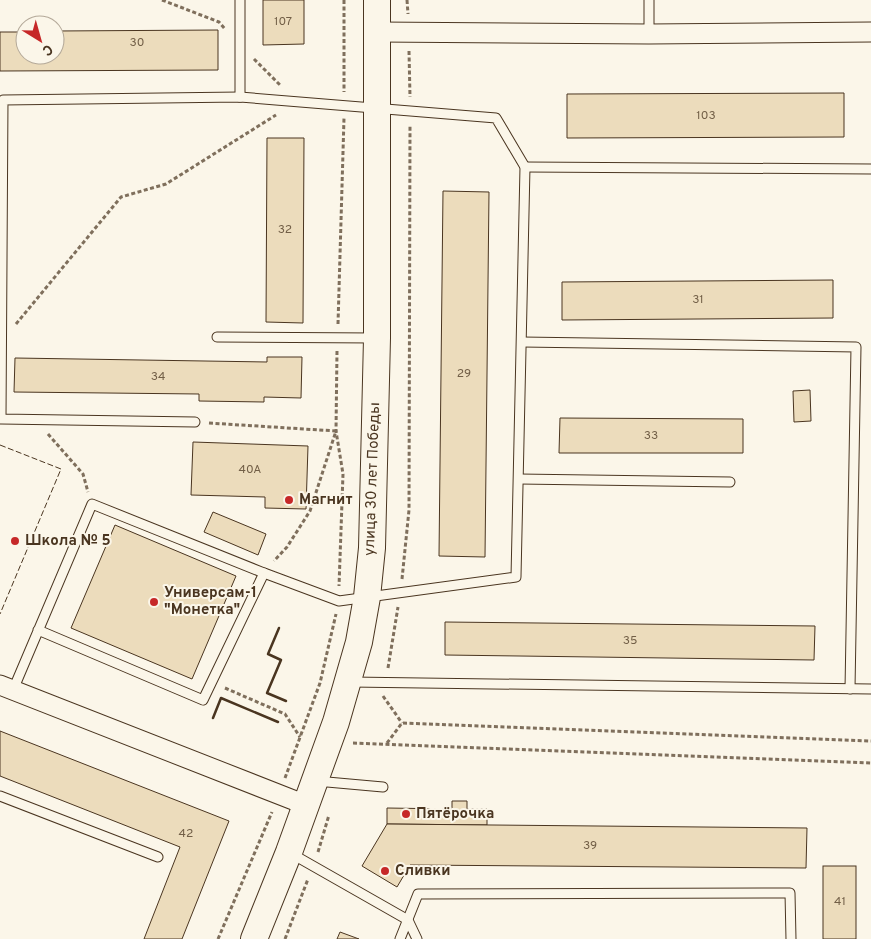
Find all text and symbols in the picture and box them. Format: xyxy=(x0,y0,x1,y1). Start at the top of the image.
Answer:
house number: 107 xyxy=(274,14,292,30)
north arrow xyxy=(15,15,65,65)
house number: 30 xyxy=(130,35,144,51)
text: С xyxy=(38,40,56,59)
house number: 103 xyxy=(696,108,716,124)
house number: 32 xyxy=(278,222,292,238)
house number: 31 xyxy=(692,292,704,308)
house number: 29 xyxy=(457,366,471,382)
house number: 34 xyxy=(151,369,165,385)
street label: улица 30 лет Победы xyxy=(361,402,385,556)
house number: 33 xyxy=(644,428,658,444)
house number: 40А xyxy=(239,462,261,478)
place label: Магнит xyxy=(299,491,352,510)
marker: Магнит xyxy=(283,494,295,506)
place label: Школа № 5 xyxy=(25,532,111,551)
marker: Школа № 5 xyxy=(9,535,21,547)
place label: Универсам-1 "Монетка" xyxy=(164,584,257,620)
marker: Универсам-1 "Монетка" xyxy=(148,596,160,608)
house number: 35 xyxy=(623,633,637,649)
place label: Пятёрочка xyxy=(416,805,494,824)
marker: Пятёрочка xyxy=(400,808,412,820)
house number: 42 xyxy=(179,826,193,842)
house number: 39 xyxy=(583,838,597,854)
place label: Сливки xyxy=(395,862,450,881)
marker: Сливки xyxy=(379,865,391,877)
house number: 41 xyxy=(834,894,846,910)

